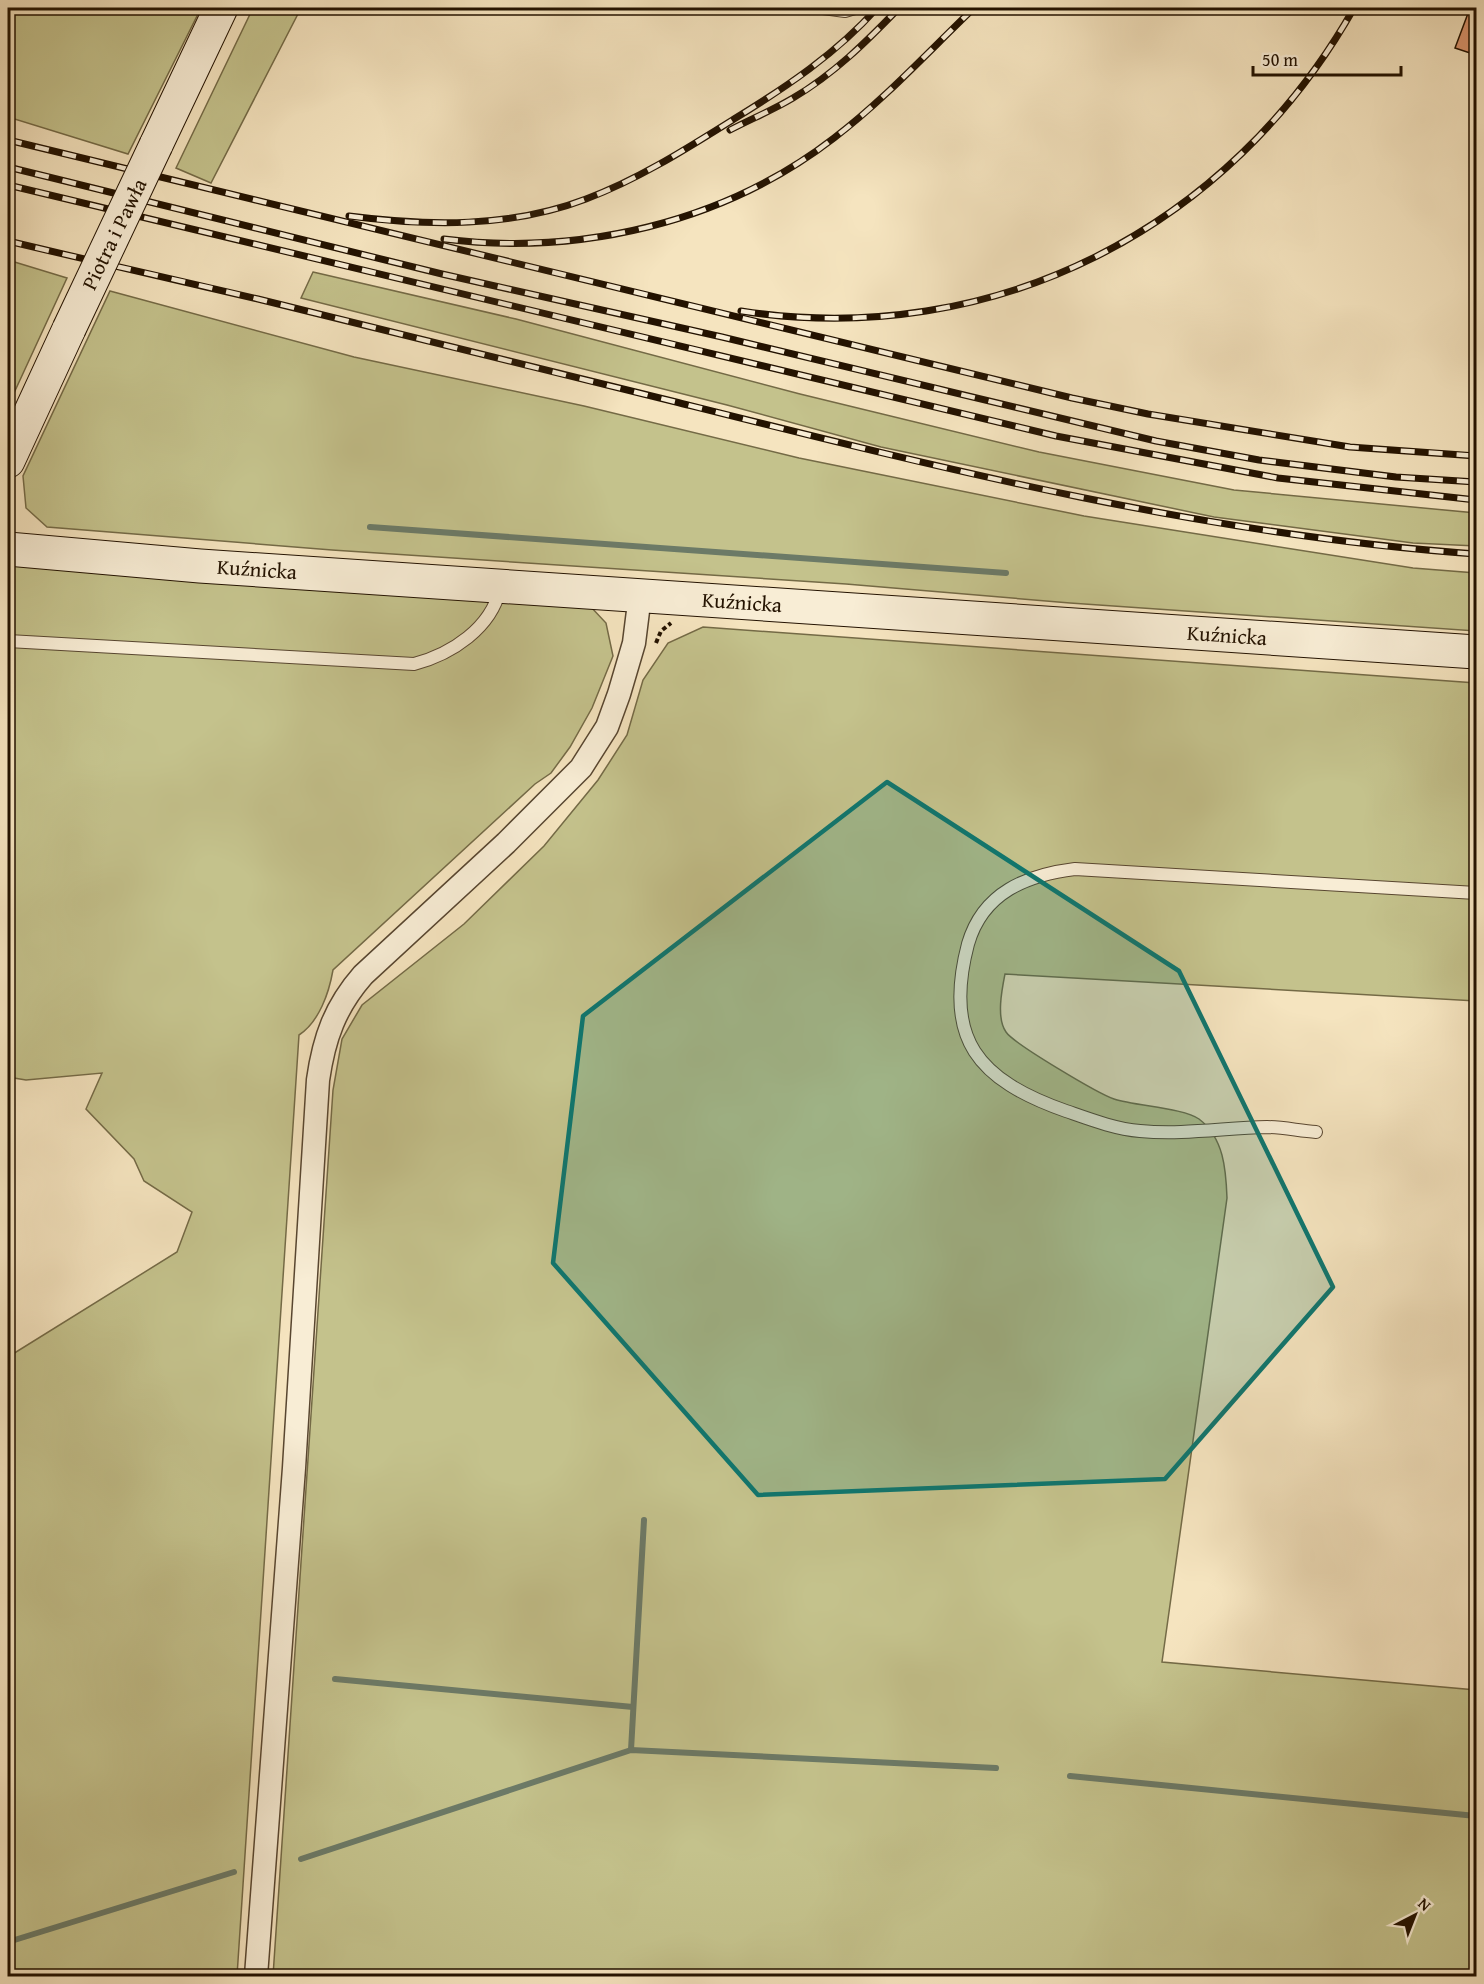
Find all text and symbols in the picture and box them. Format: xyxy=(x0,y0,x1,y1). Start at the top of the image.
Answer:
scale bar xyxy=(1253,39,1402,77)
text: 50 m xyxy=(1262,46,1298,73)
street label: Piotra i Pawła xyxy=(74,173,154,295)
street label: Kuźnicka xyxy=(216,551,298,587)
street label: Kuźnicka xyxy=(701,584,783,620)
street label: Kuźnicka xyxy=(1186,617,1268,653)
north arrow xyxy=(1385,1885,1445,1945)
text: N xyxy=(1413,1891,1437,1917)

